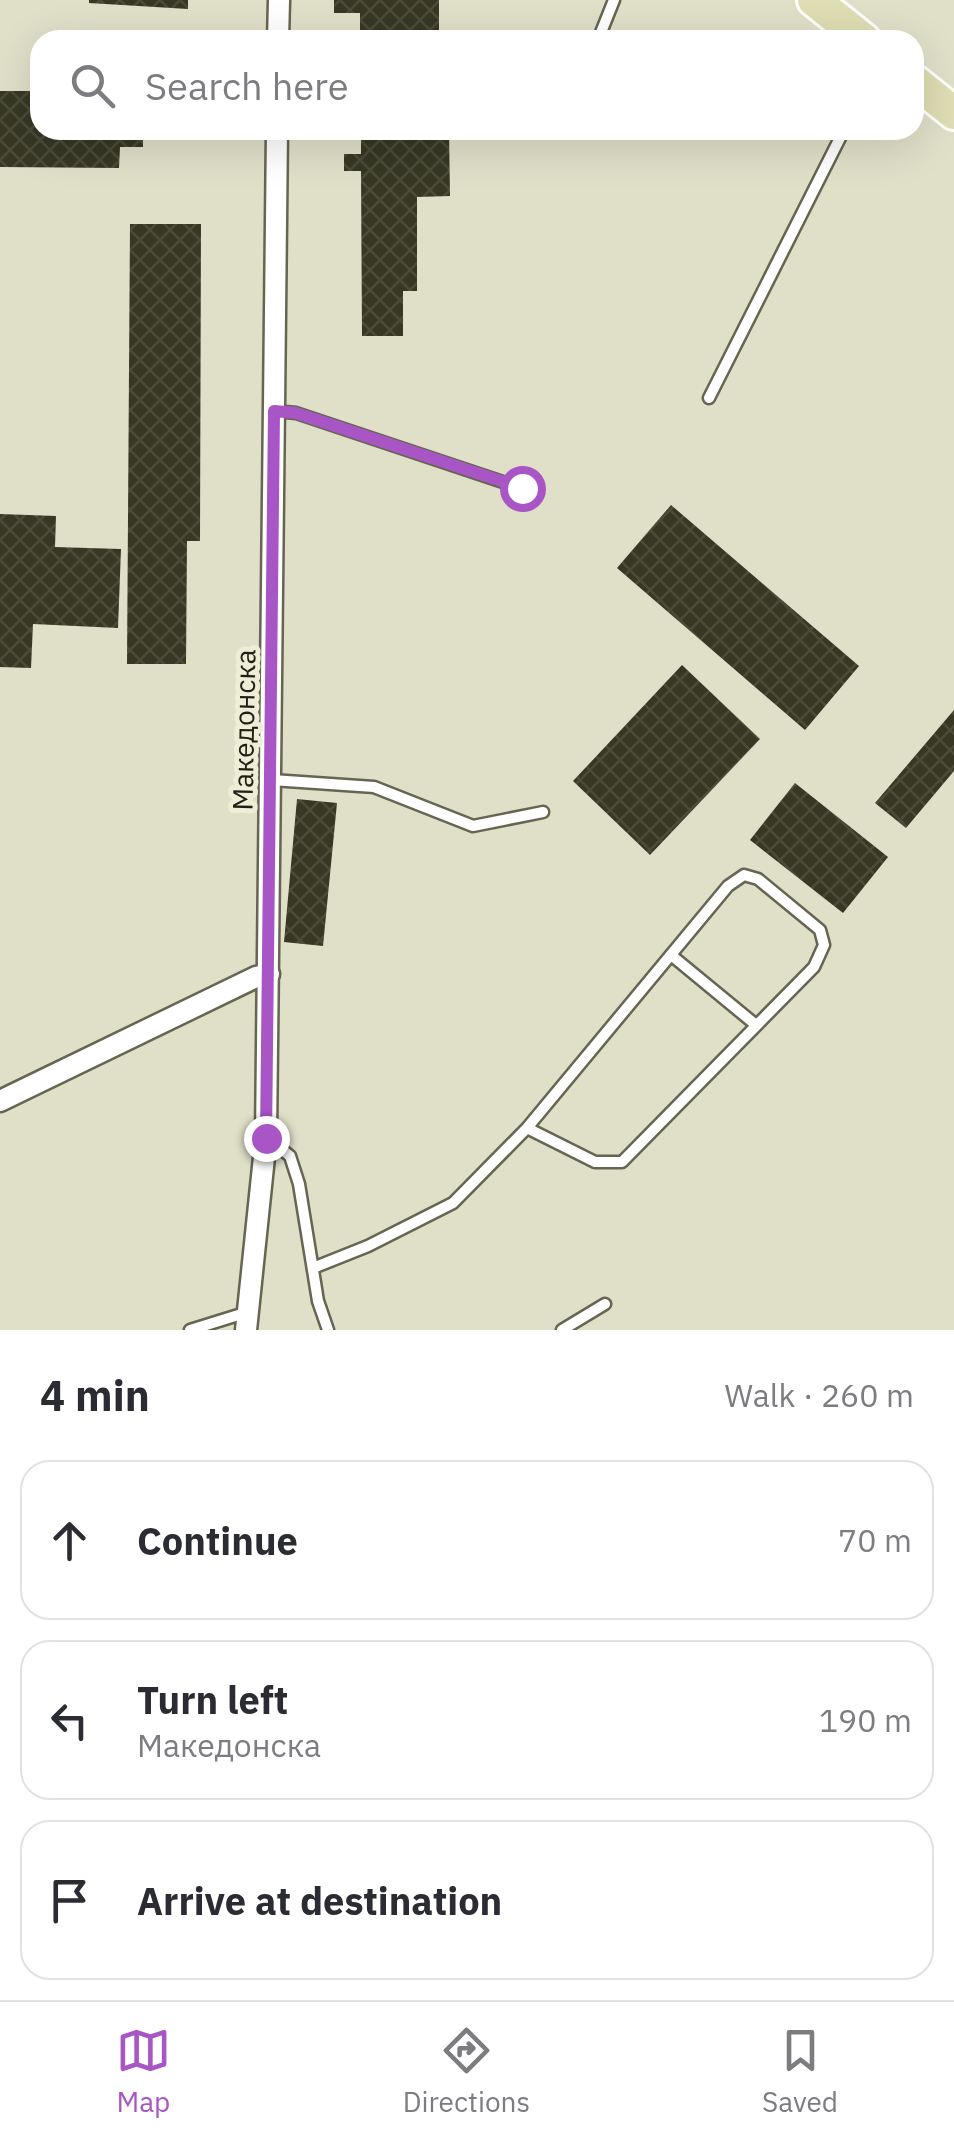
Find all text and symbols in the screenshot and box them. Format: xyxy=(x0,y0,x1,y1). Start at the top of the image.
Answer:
search box xyxy=(30,30,924,140)
icon: search xyxy=(65,58,120,113)
text: Search here xyxy=(145,61,349,110)
route start xyxy=(500,466,546,512)
street label: Македонска xyxy=(224,649,263,811)
route end xyxy=(244,1116,290,1162)
text: 4 min xyxy=(40,1368,150,1423)
text: Walk · 260 m xyxy=(725,1374,914,1416)
icon: ahead xyxy=(42,1513,97,1568)
text: Continue xyxy=(137,1516,298,1565)
text: 70 m xyxy=(838,1519,912,1561)
text: Turn left xyxy=(137,1675,288,1724)
icon: left xyxy=(42,1693,97,1748)
text: 190 m xyxy=(819,1699,912,1741)
text: Македонска xyxy=(137,1724,321,1766)
icon: arrive xyxy=(42,1873,97,1928)
text: Arrive at destination xyxy=(137,1876,502,1925)
tab: Map xyxy=(116,2023,171,2120)
tab: Directions xyxy=(403,2023,530,2120)
tab: Saved xyxy=(762,2023,838,2120)

